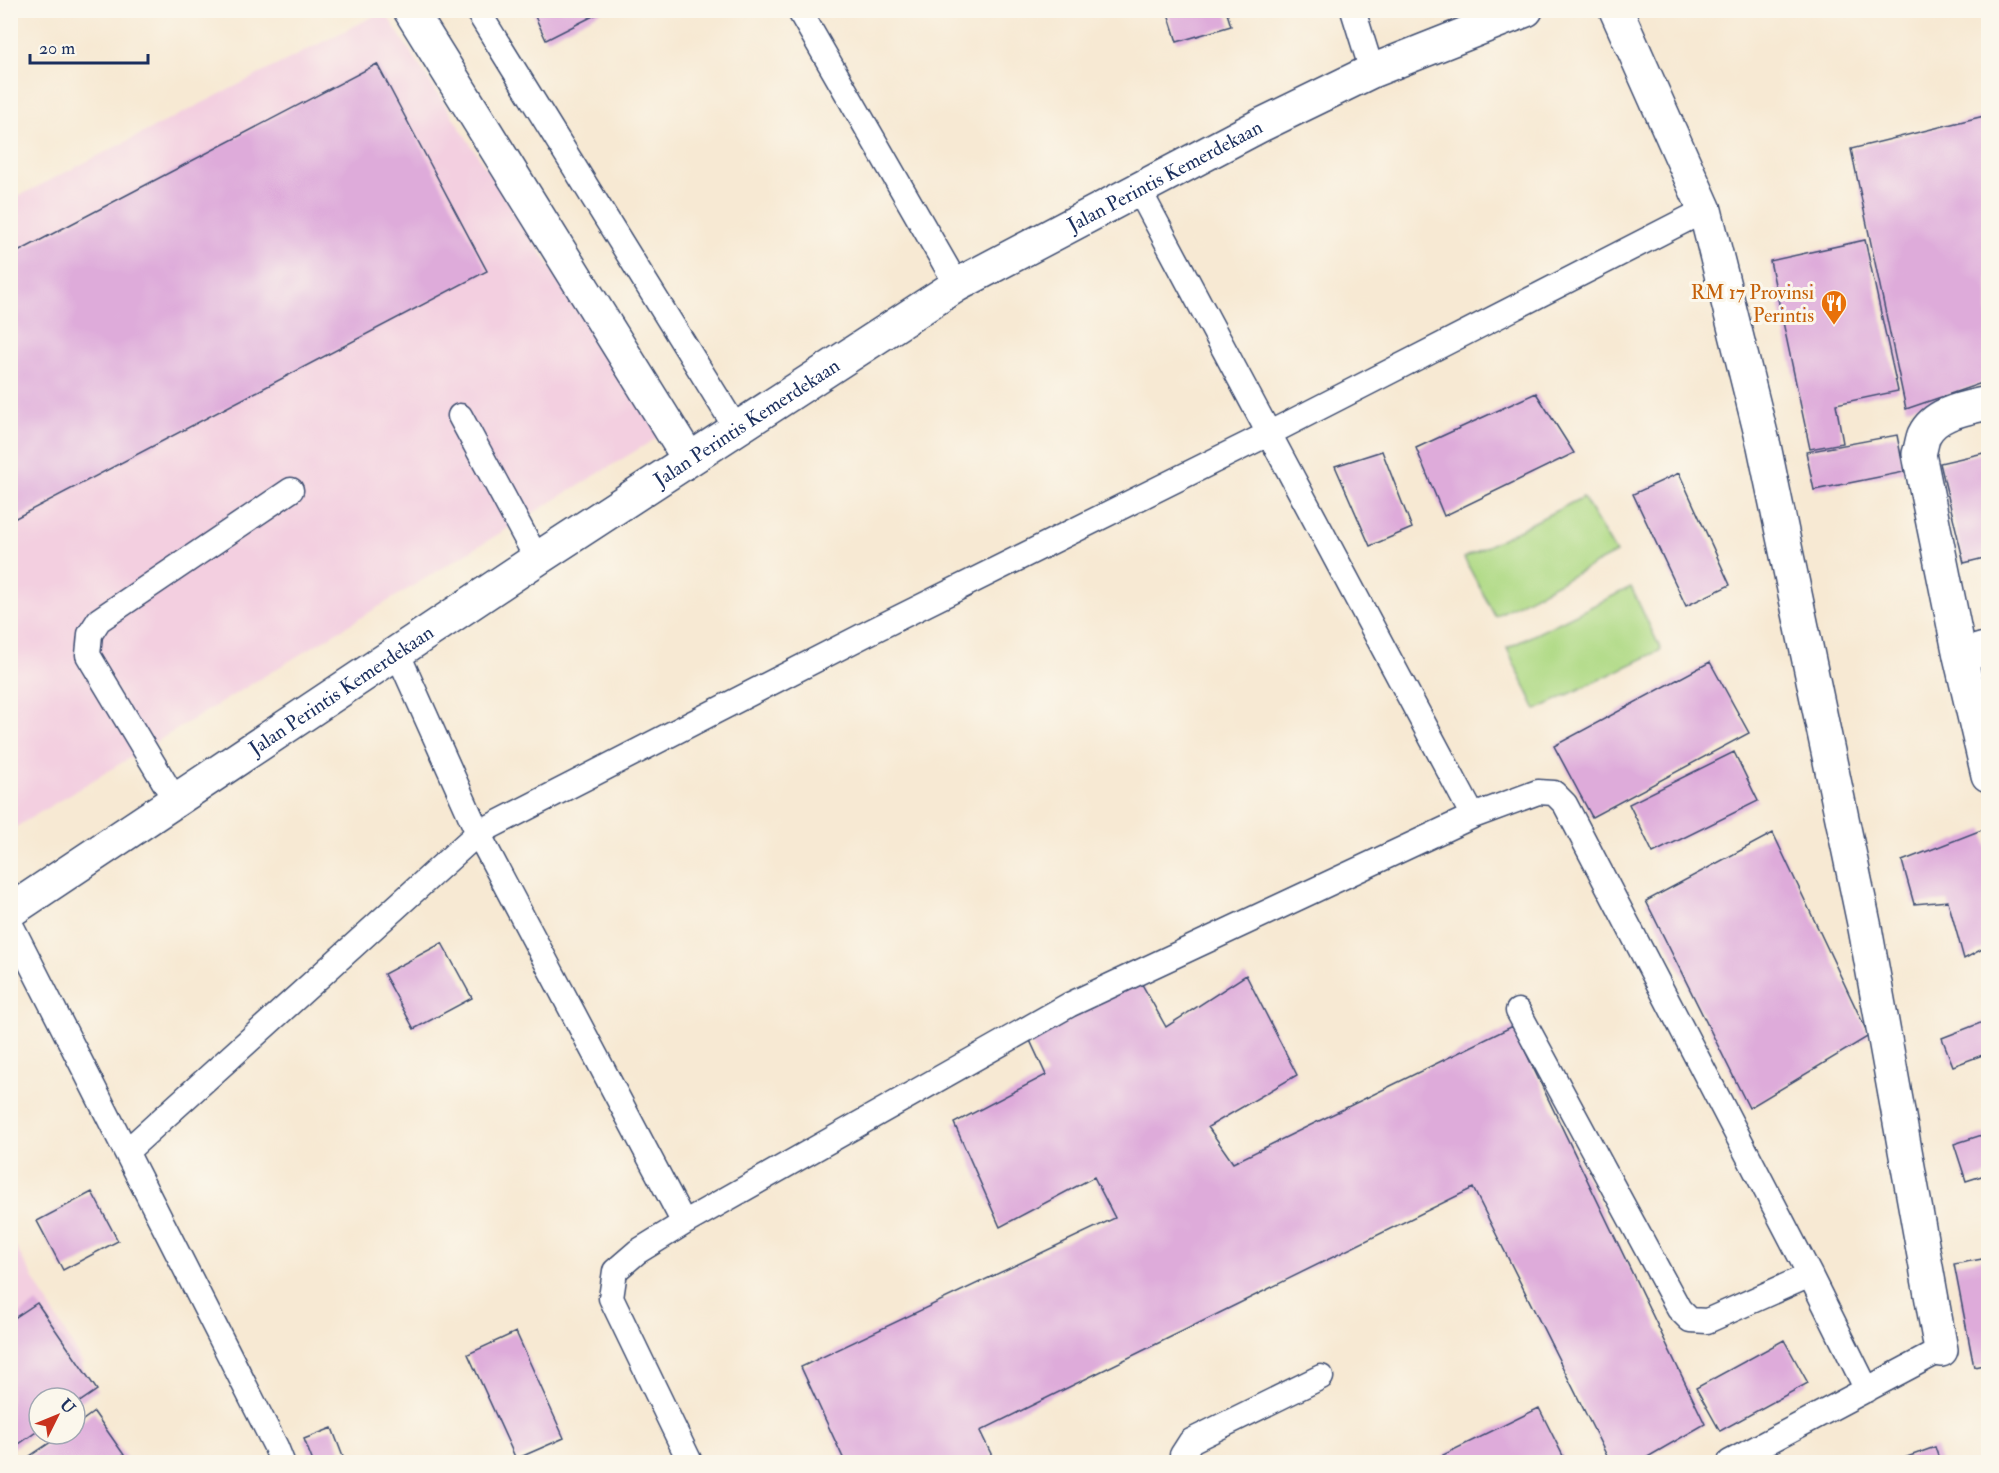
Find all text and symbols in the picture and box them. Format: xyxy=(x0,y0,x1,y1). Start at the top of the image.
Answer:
scale bar xyxy=(30,27,148,65)
text: 20 m xyxy=(39,37,75,60)
street label: Jalan Perintis Kemerdekaan xyxy=(1062,114,1267,238)
place label: RM 17 Provinsi Perintis xyxy=(1691,280,1814,328)
restaurant icon: RM 17 Provinsi Perintis xyxy=(1819,288,1849,326)
street label: Jalan Perintis Kemerdekaan xyxy=(648,353,844,493)
street label: Jalan Perintis Kemerdekaan xyxy=(243,619,438,761)
north arrow xyxy=(27,1386,87,1446)
text: U xyxy=(55,1395,80,1419)

